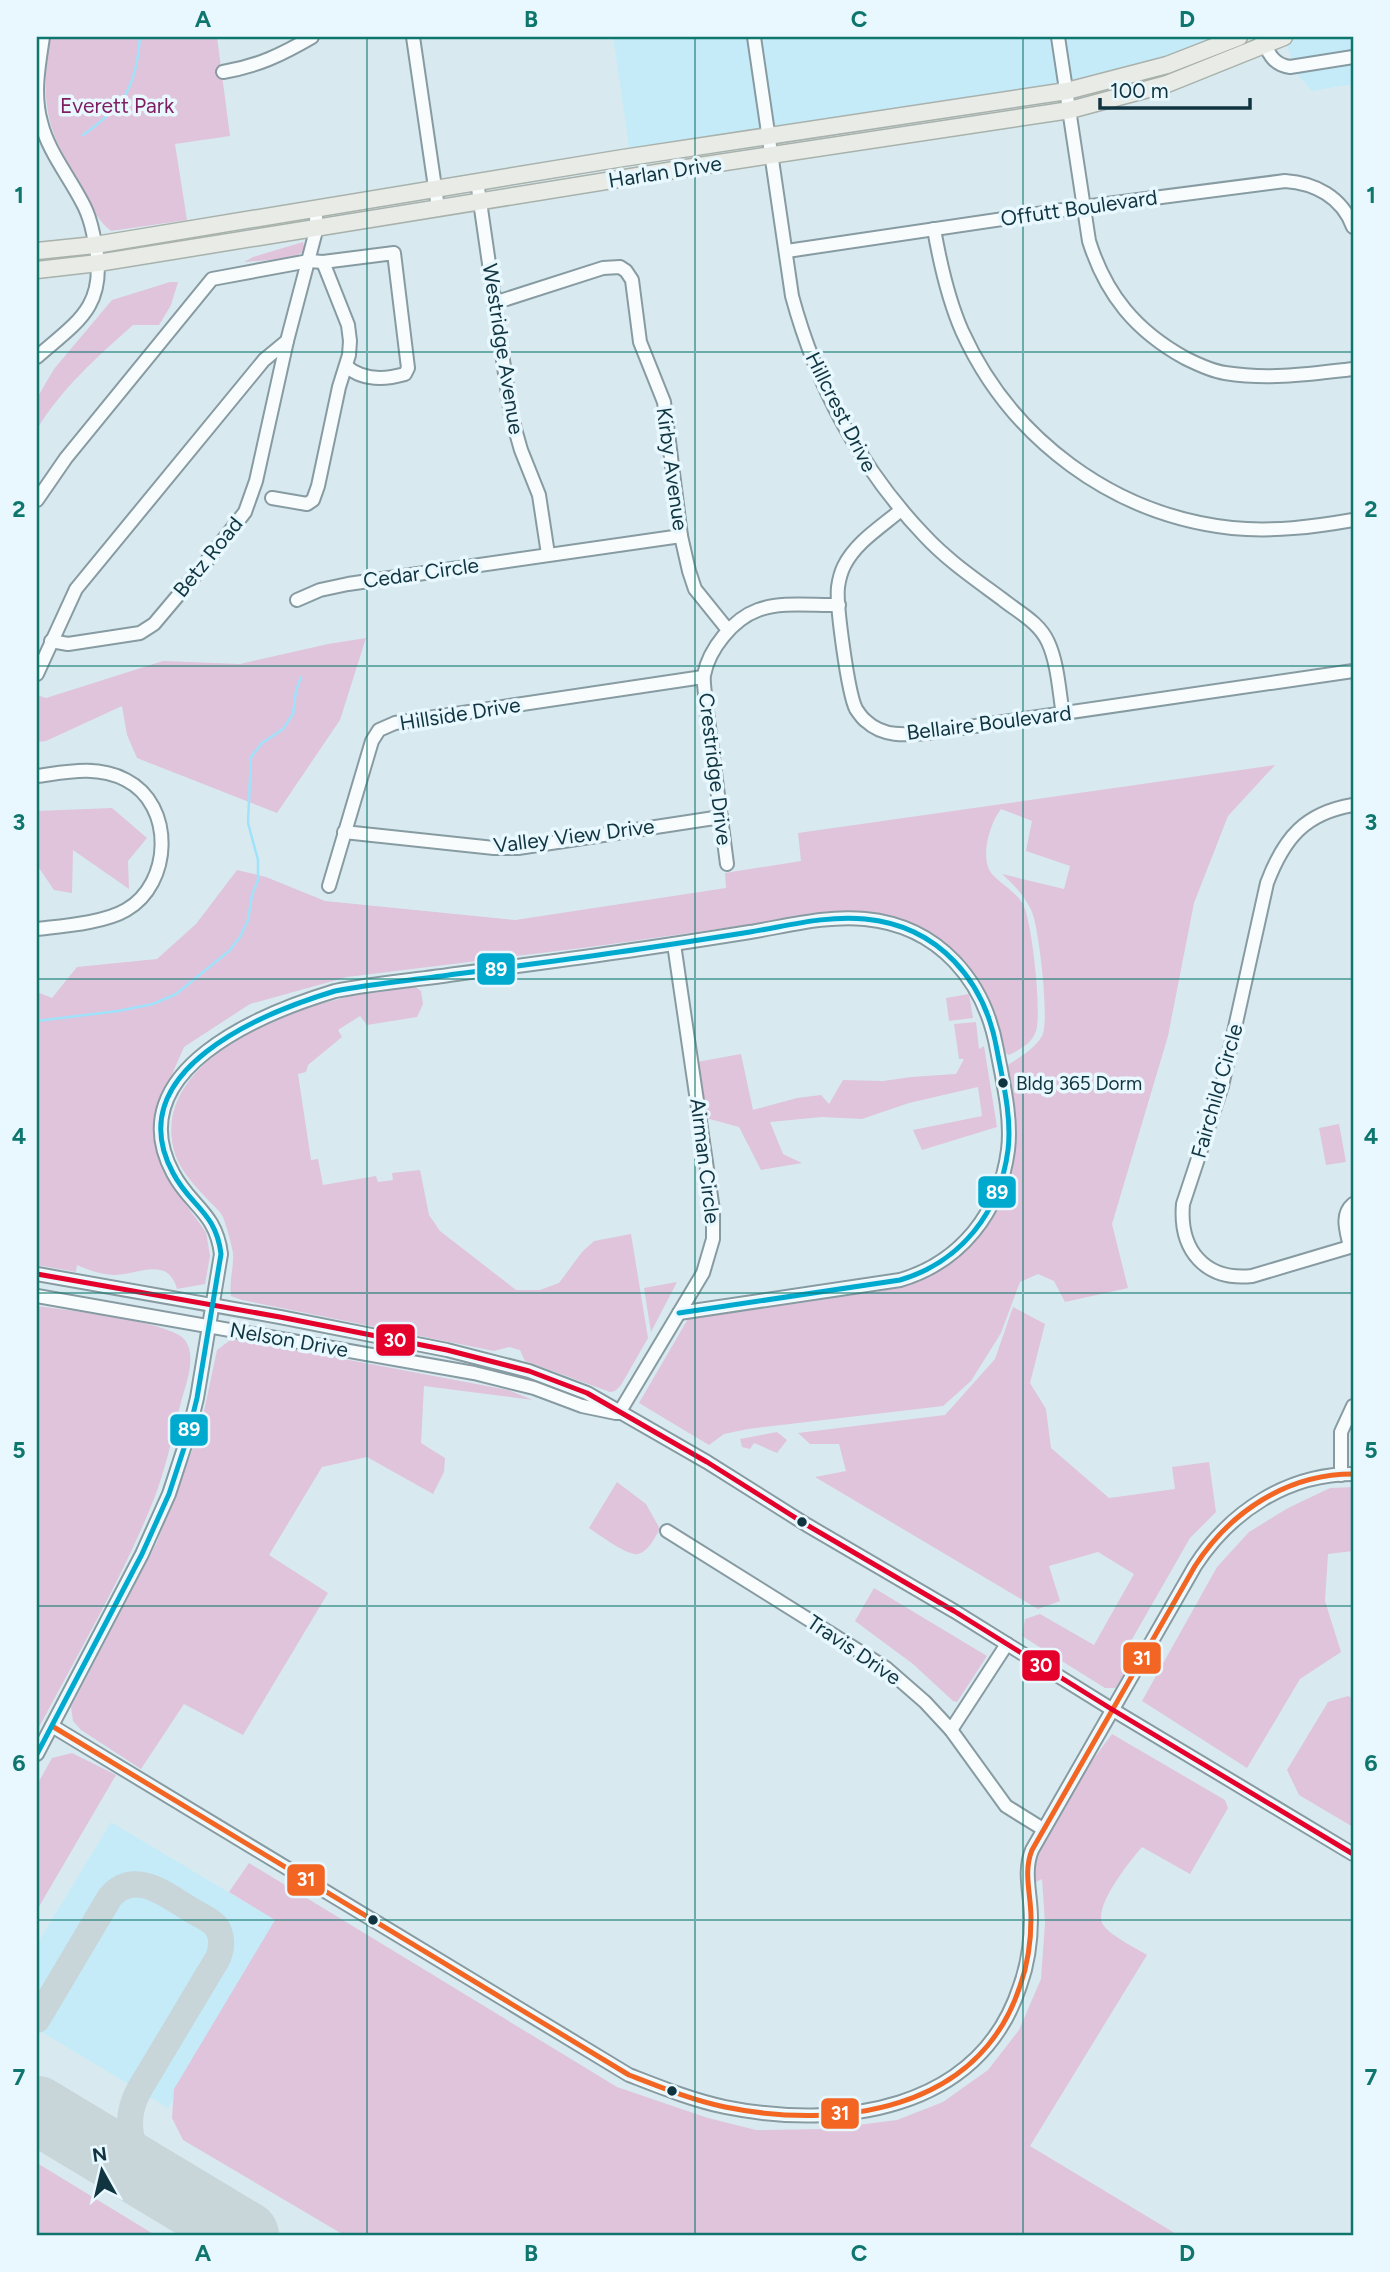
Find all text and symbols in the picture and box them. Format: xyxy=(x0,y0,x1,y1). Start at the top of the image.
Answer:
text: A xyxy=(195,5,212,33)
text: B xyxy=(524,5,538,33)
text: C xyxy=(851,5,868,33)
text: D xyxy=(1179,5,1195,33)
scale bar xyxy=(1100,66,1250,110)
text: 100 m xyxy=(1110,78,1169,103)
park label: Everett Park xyxy=(60,93,175,118)
street label: Harlan Drive xyxy=(606,150,723,193)
text: 1 xyxy=(14,181,24,209)
text: 1 xyxy=(1366,181,1376,209)
street label: Offutt Boulevard xyxy=(999,184,1159,231)
street label: Westridge Avenue xyxy=(478,262,529,436)
street label: Hillcrest Drive xyxy=(801,348,882,476)
street label: Kirby Avenue xyxy=(651,406,694,532)
text: 2 xyxy=(12,495,26,523)
text: 2 xyxy=(1364,495,1378,523)
street label: Betz Road xyxy=(168,511,248,602)
street label: Cedar Circle xyxy=(362,552,480,593)
street label: Crestridge Drive xyxy=(694,691,737,847)
street label: Hillside Drive xyxy=(398,692,522,735)
street label: Bellaire Boulevard xyxy=(905,700,1073,745)
text: 3 xyxy=(13,808,25,836)
text: 3 xyxy=(1365,808,1377,836)
street label: Valley View Drive xyxy=(492,813,656,858)
line badge: 89 xyxy=(476,952,516,986)
text: 89 xyxy=(485,958,507,981)
street label: Fairchild Circle xyxy=(1185,1021,1248,1161)
place label: Bldg 365 Dorm xyxy=(1016,1072,1142,1095)
marker: Bldg 365 Dorm xyxy=(996,1076,1010,1090)
street label: Airman Circle xyxy=(685,1097,726,1225)
text: 4 xyxy=(12,1122,26,1150)
text: 4 xyxy=(1364,1122,1378,1150)
line badge: 89 xyxy=(977,1175,1017,1209)
text: 89 xyxy=(986,1181,1008,1204)
street label: Nelson Drive xyxy=(228,1317,350,1362)
line badge: 30 xyxy=(375,1323,416,1357)
text: 30 xyxy=(384,1329,406,1352)
line badge: 89 xyxy=(169,1413,209,1447)
text: 89 xyxy=(178,1418,200,1441)
text: 5 xyxy=(12,1436,26,1464)
text: 5 xyxy=(1364,1436,1378,1464)
unlabelled marker xyxy=(795,1515,809,1529)
street label: Travis Drive xyxy=(803,1609,906,1690)
line badge: 31 xyxy=(1122,1641,1162,1675)
text: 31 xyxy=(1133,1647,1151,1670)
line badge: 30 xyxy=(1021,1649,1061,1682)
text: 30 xyxy=(1030,1654,1052,1677)
text: 6 xyxy=(12,1749,26,1777)
text: 6 xyxy=(1364,1749,1378,1777)
line badge: 31 xyxy=(286,1863,326,1897)
text: 31 xyxy=(297,1868,315,1891)
unlabelled marker xyxy=(366,1913,380,1927)
text: 7 xyxy=(13,2063,26,2091)
text: 7 xyxy=(1365,2063,1378,2091)
unlabelled marker xyxy=(665,2084,679,2098)
line badge: 31 xyxy=(820,2097,860,2130)
text: 31 xyxy=(831,2102,849,2125)
north arrow xyxy=(66,2136,136,2206)
text: N xyxy=(91,2142,109,2167)
text: A xyxy=(195,2239,212,2267)
text: B xyxy=(524,2239,538,2267)
text: C xyxy=(851,2239,868,2267)
text: D xyxy=(1179,2239,1195,2267)

